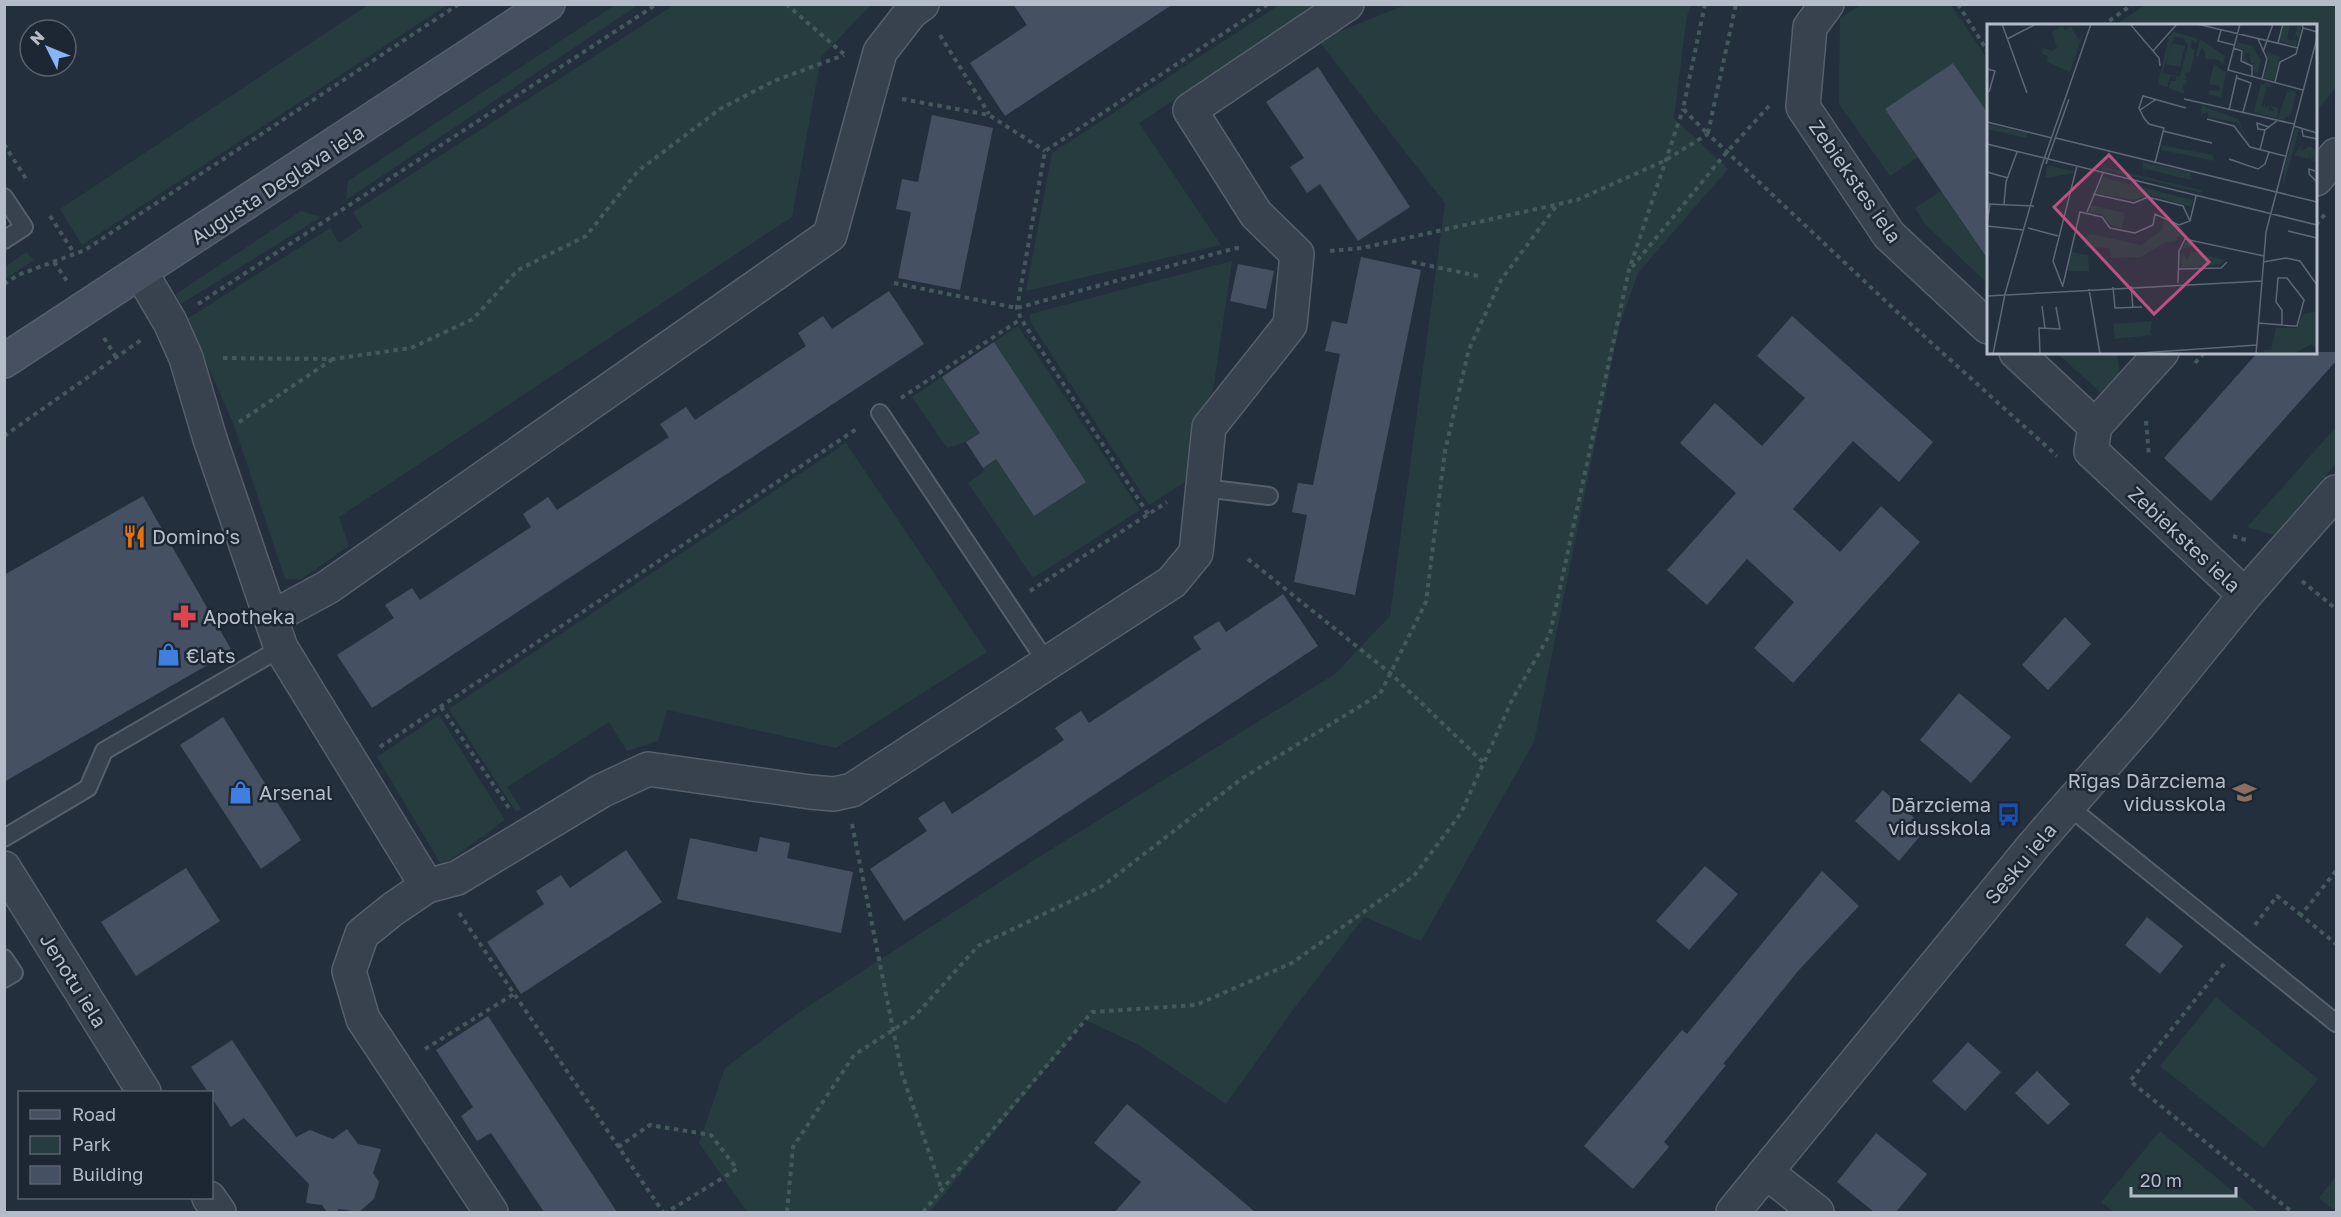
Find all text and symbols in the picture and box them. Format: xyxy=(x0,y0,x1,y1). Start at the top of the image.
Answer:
north arrow xyxy=(18,18,78,78)
inset map xyxy=(1987,24,2317,354)
text: N xyxy=(26,26,48,49)
street label: Zebiekstes iela xyxy=(1805,115,1907,247)
street label: Augusta Deglava iela xyxy=(186,119,368,249)
street label: Zebiekstes iela xyxy=(2124,481,2246,597)
restaurant icon: Domino's xyxy=(121,523,147,549)
place label: Domino's xyxy=(152,524,240,548)
pharmacy icon: Apotheka xyxy=(172,603,198,629)
place label: Apotheka xyxy=(203,604,295,628)
shop icon: €lats xyxy=(155,642,181,668)
place label: €lats xyxy=(186,643,236,667)
place label: Rīgas Dārzciema vidusskola xyxy=(2067,768,2226,815)
shop icon: Arsenal xyxy=(228,779,254,805)
school or university icon: Rīgas Dārzciema vidusskola xyxy=(2231,779,2257,805)
place label: Arsenal xyxy=(259,780,332,804)
place label: Dārzciema vidusskola xyxy=(1888,792,1991,839)
bus stop icon: Dārzciema vidusskola xyxy=(1996,802,2022,828)
street label: Sesku iela xyxy=(1979,818,2061,908)
street label: Jenotu iela xyxy=(36,928,112,1032)
legend xyxy=(18,1091,213,1199)
text: Road xyxy=(72,1103,116,1125)
text: Park xyxy=(72,1133,111,1155)
scale bar xyxy=(2131,1160,2236,1198)
text: Building xyxy=(72,1163,143,1185)
text: 20 m xyxy=(2140,1169,2182,1191)

